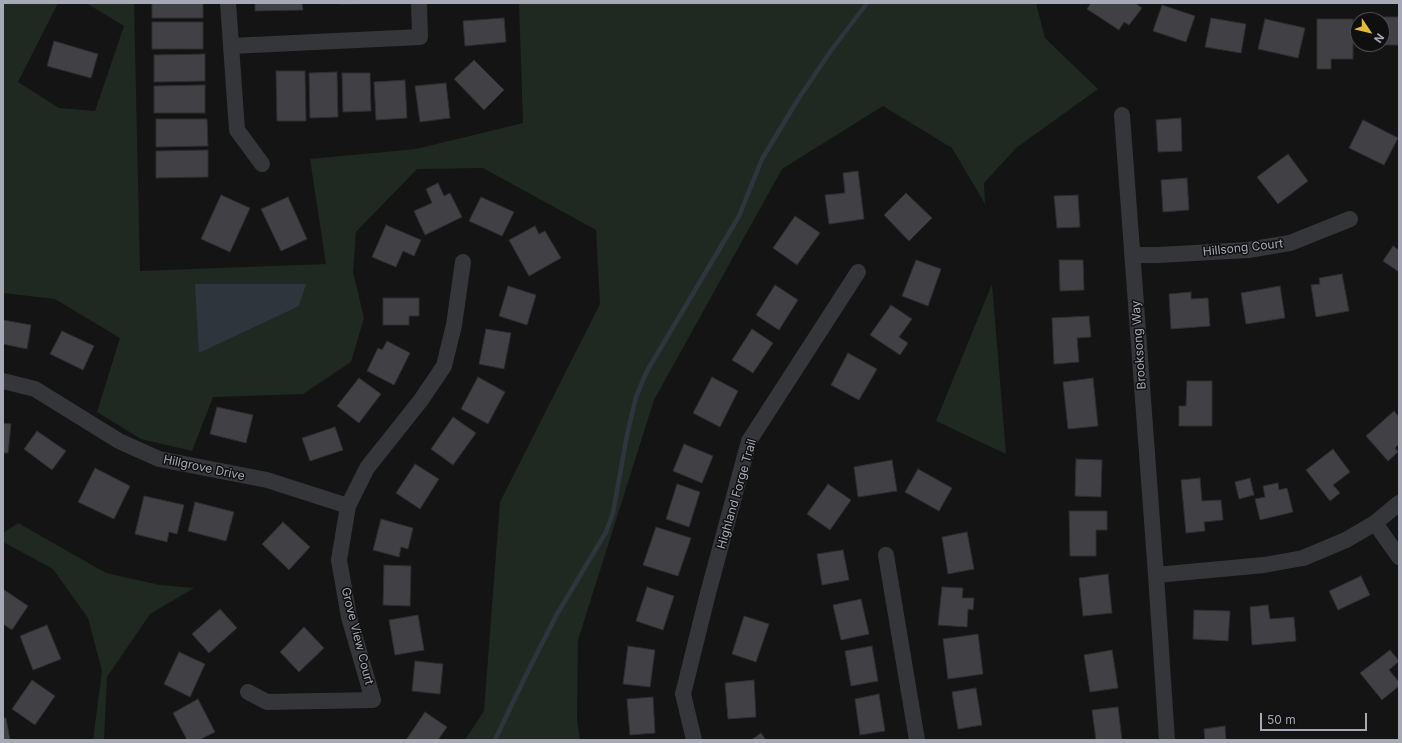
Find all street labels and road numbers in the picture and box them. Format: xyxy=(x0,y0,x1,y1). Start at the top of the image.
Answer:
street label: Hillsong Court xyxy=(1202,237,1284,259)
street label: Brooksong Way xyxy=(1129,300,1149,390)
street label: Highland Forge Trail xyxy=(714,437,760,551)
street label: Hillgrove Drive xyxy=(162,452,246,484)
street label: Grove View Court xyxy=(338,586,376,686)

